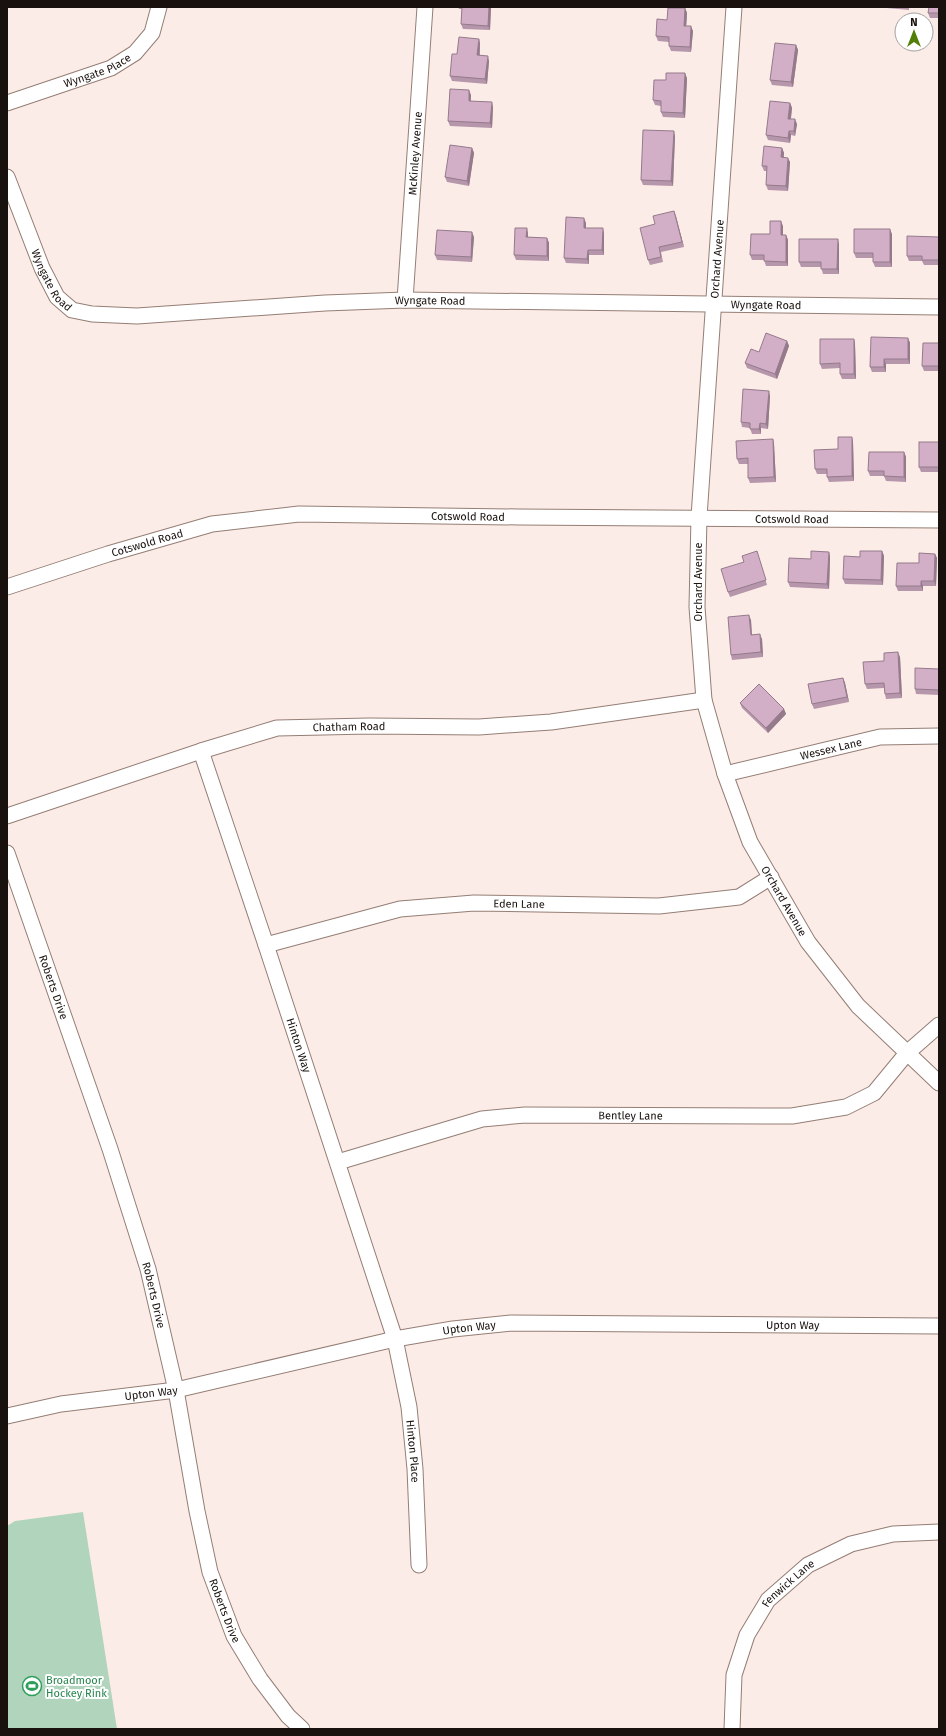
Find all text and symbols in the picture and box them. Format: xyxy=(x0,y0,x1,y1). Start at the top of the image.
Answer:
north arrow xyxy=(894,12,934,52)
text: N xyxy=(910,16,918,29)
street label: Wyngate Place xyxy=(62,51,133,90)
street label: McKinley Avenue xyxy=(406,111,425,196)
street label: Orchard Avenue xyxy=(708,219,727,299)
street label: Wyngate Road xyxy=(28,247,75,314)
street label: Wyngate Road xyxy=(395,294,465,308)
street label: Wyngate Road xyxy=(731,298,801,312)
street label: Cotswold Road xyxy=(431,510,505,524)
street label: Cotswold Road xyxy=(755,513,829,526)
street label: Cotswold Road xyxy=(110,527,185,560)
street label: Orchard Avenue xyxy=(692,542,705,622)
street label: Chatham Road xyxy=(313,720,385,734)
street label: Wessex Lane xyxy=(799,736,863,763)
street label: Orchard Avenue xyxy=(758,864,809,939)
street label: Eden Lane xyxy=(493,897,545,911)
street label: Roberts Drive xyxy=(36,953,70,1021)
street label: Hinton Way xyxy=(283,1016,313,1075)
street label: Bentley Lane xyxy=(598,1109,663,1123)
street label: Roberts Drive xyxy=(139,1260,167,1330)
street label: Upton Way xyxy=(442,1319,497,1338)
street label: Upton Way xyxy=(766,1319,820,1332)
street label: Upton Way xyxy=(124,1384,179,1403)
street label: Hinton Place xyxy=(403,1419,422,1483)
street label: Fenwick Lane xyxy=(759,1557,816,1610)
street label: Roberts Drive xyxy=(206,1577,243,1645)
place label: Broadmoor Hockey Rink xyxy=(46,1674,107,1700)
sports icon: Broadmoor Hockey Rink xyxy=(21,1675,43,1697)

